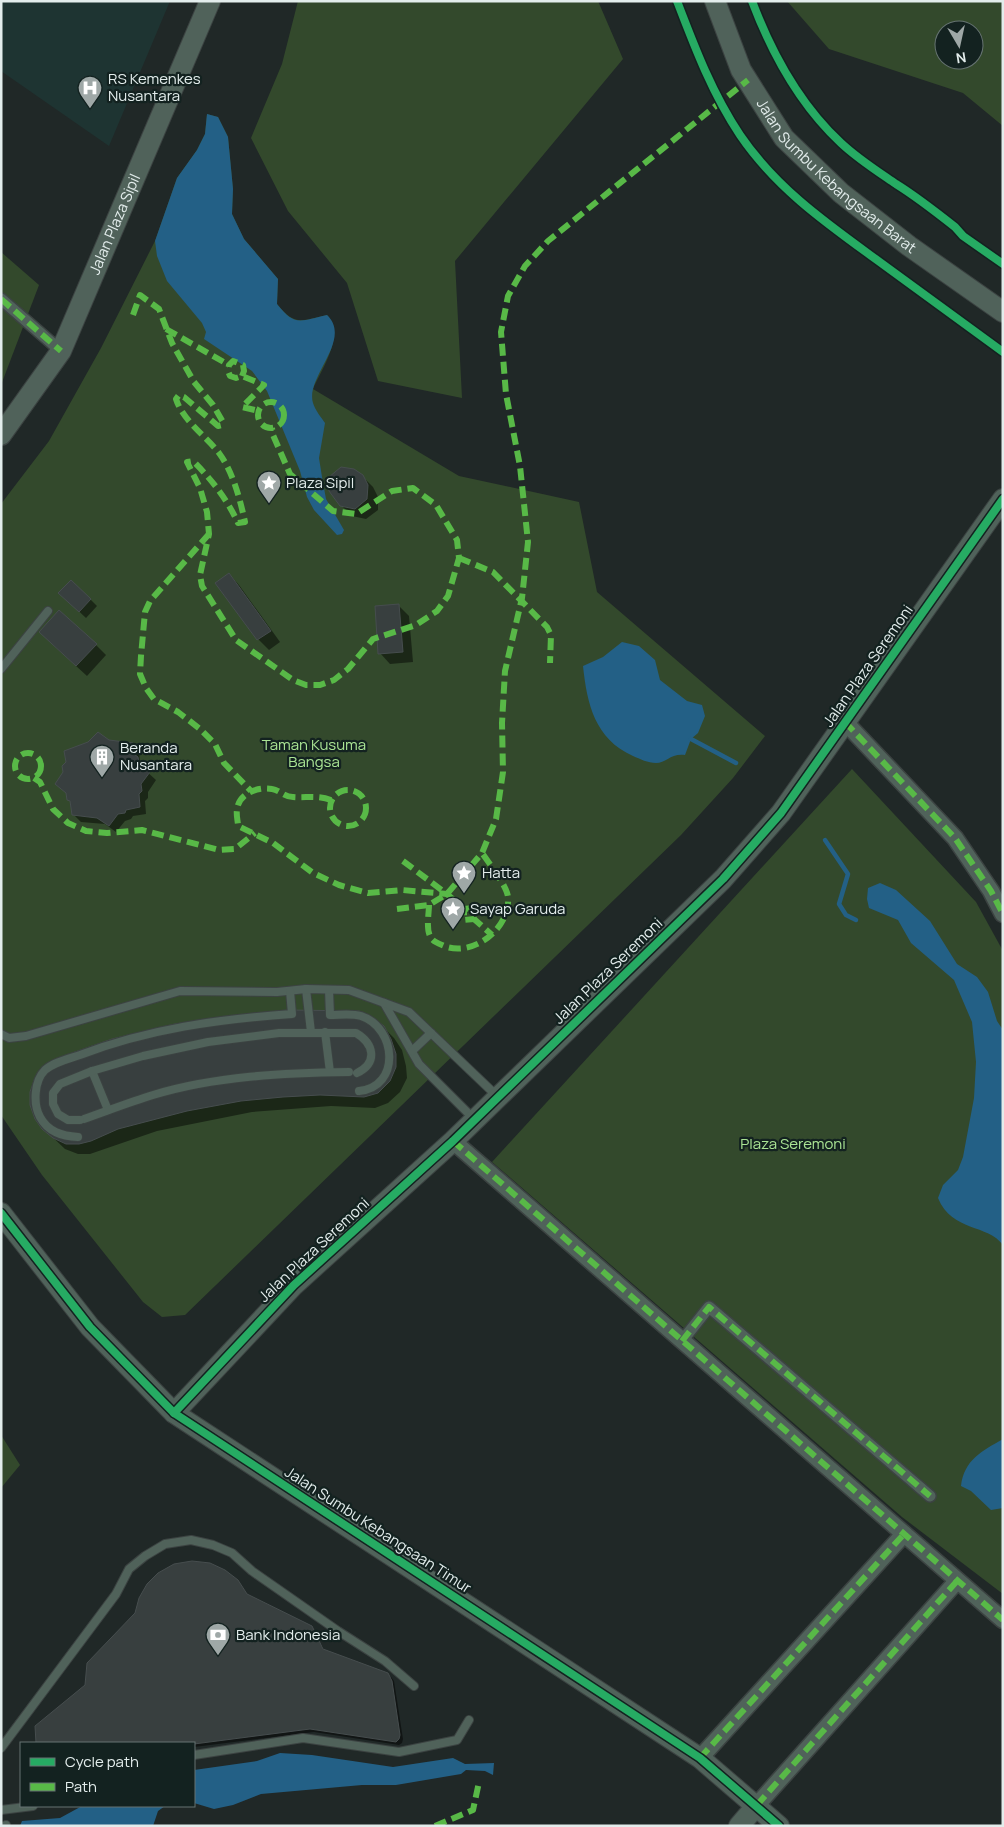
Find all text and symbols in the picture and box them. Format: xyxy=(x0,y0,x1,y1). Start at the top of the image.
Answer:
north arrow xyxy=(934,20,984,70)
text: N xyxy=(955,48,968,69)
place label: RS Kemenkes Nusantara xyxy=(108,68,201,106)
hospital icon: RS Kemenkes Nusantara xyxy=(77,75,103,109)
street label: Jalan Sumbu Kebangsaan Barat xyxy=(752,95,921,258)
street label: Jalan Plaza Sipil xyxy=(84,170,145,278)
place icon: Plaza Sipil xyxy=(256,470,282,504)
place label: Plaza Sipil xyxy=(286,472,354,493)
street label: Jalan Plaza Seremoni xyxy=(818,600,918,731)
park label: Taman Kusuma Bangsa xyxy=(262,734,366,772)
place label: Beranda Nusantara xyxy=(120,737,192,775)
building icon: Beranda Nusantara xyxy=(89,744,115,778)
place icon: Hatta xyxy=(451,860,477,894)
place label: Hatta xyxy=(482,862,520,883)
place icon: Sayap Garuda xyxy=(440,896,466,930)
place label: Sayap Garuda xyxy=(470,898,565,919)
street label: Jalan Plaza Seremoni xyxy=(548,913,667,1028)
park label: Plaza Seremoni xyxy=(740,1133,846,1154)
street label: Jalan Plaza Seremoni xyxy=(254,1193,374,1307)
street label: Jalan Sumbu Kebangsaan Timur xyxy=(281,1461,476,1598)
bank icon: Bank Indonesia xyxy=(205,1622,231,1656)
place label: Bank Indonesia xyxy=(236,1624,340,1645)
legend xyxy=(20,1742,195,1807)
text: Cycle path xyxy=(65,1751,139,1772)
text: Path xyxy=(65,1776,97,1797)

